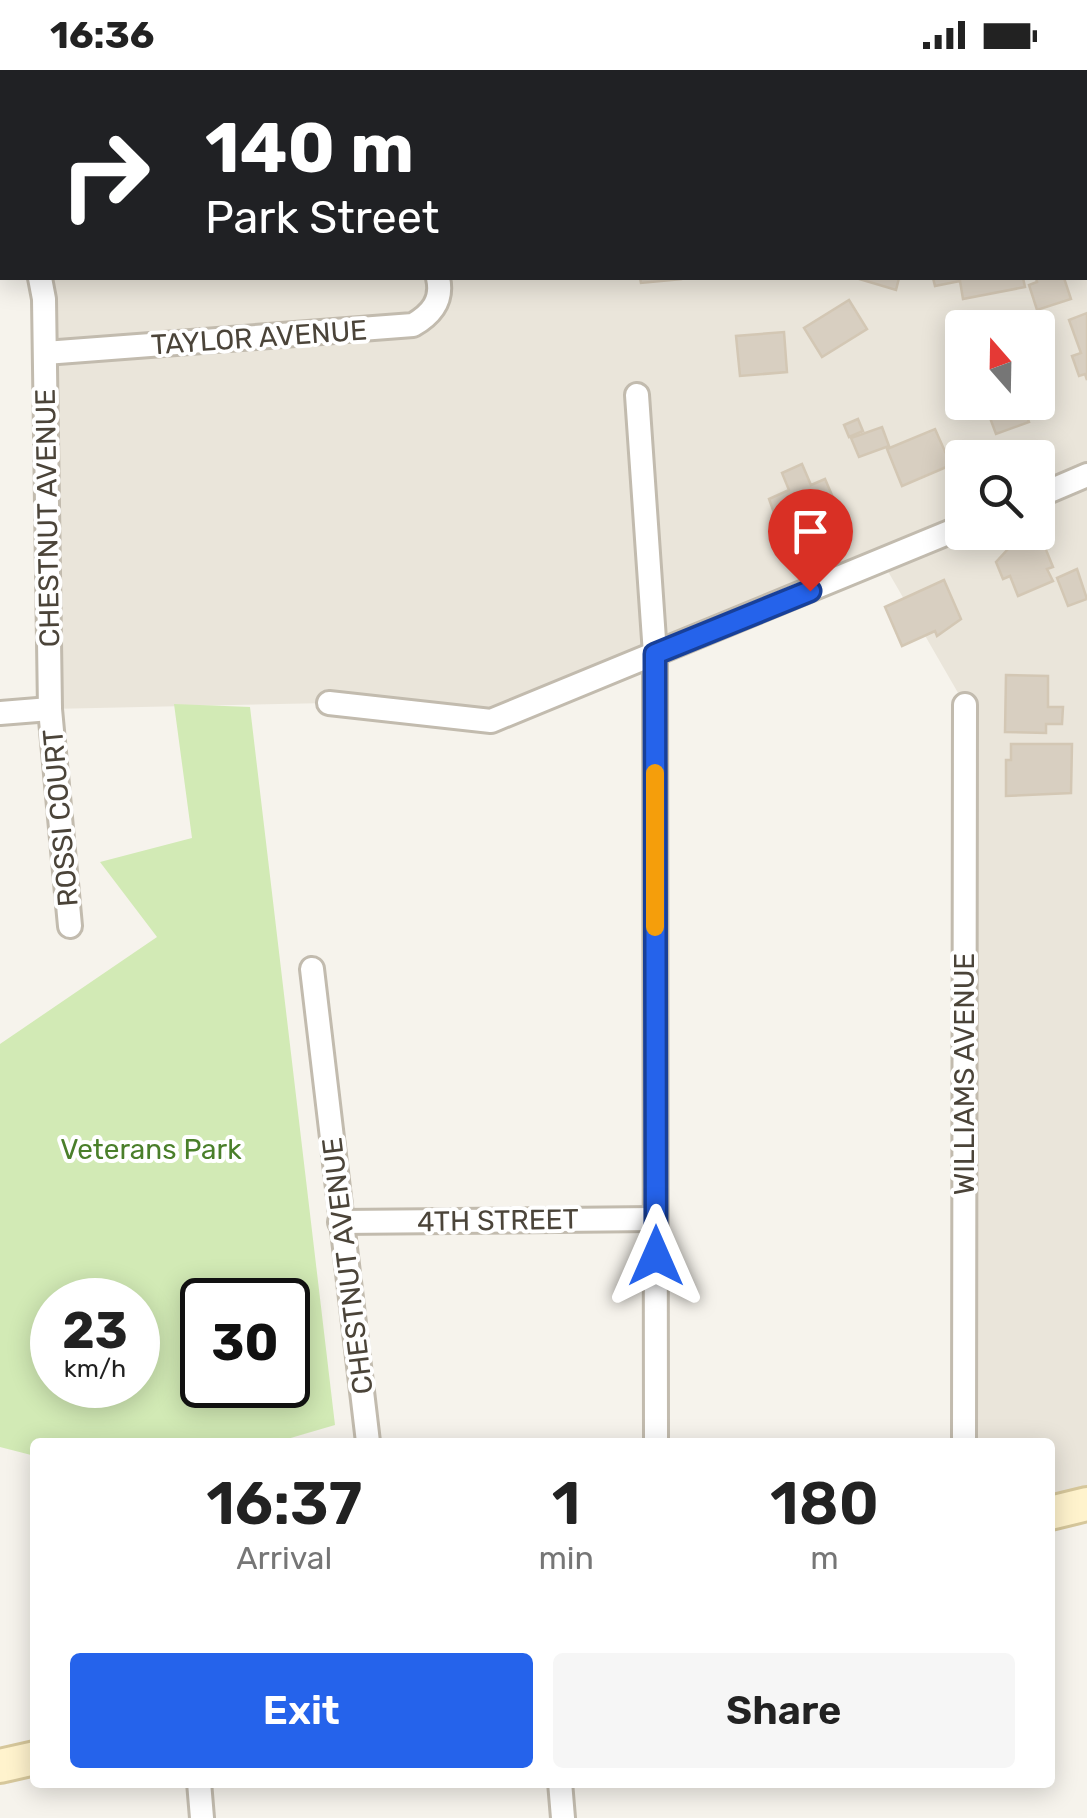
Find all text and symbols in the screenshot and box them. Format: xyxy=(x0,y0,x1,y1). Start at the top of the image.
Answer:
text: 16:36 xyxy=(50,12,155,58)
text: 140 m xyxy=(205,107,414,190)
icon: right xyxy=(40,110,170,240)
text: Park Street xyxy=(205,191,439,244)
north arrow xyxy=(945,310,1055,420)
map controls xyxy=(945,310,1055,550)
street label: TAYLOR AVENUE xyxy=(150,313,368,362)
street label: CHESTNUT AVENUE xyxy=(29,388,66,648)
button: search xyxy=(945,440,1055,550)
pin xyxy=(768,489,853,592)
icon: arrive xyxy=(783,504,838,559)
street label: ROSSI COURT xyxy=(36,728,85,908)
street label: WILLIAMS AVENUE xyxy=(948,953,981,1195)
park label: Veterans Park xyxy=(60,1133,242,1166)
street label: CHESTNUT AVENUE xyxy=(315,1136,380,1396)
street label: 4TH STREET xyxy=(417,1203,579,1238)
position arrow xyxy=(604,1204,708,1308)
speed limit sign: 30 xyxy=(180,1278,310,1408)
text: 23 xyxy=(62,1301,128,1361)
text: km/h xyxy=(64,1354,126,1383)
text: 16:37 xyxy=(206,1468,362,1539)
text: 1 xyxy=(552,1468,581,1539)
text: 180 xyxy=(770,1468,879,1539)
text: Arrival xyxy=(236,1539,332,1577)
text: min xyxy=(538,1539,594,1577)
text: m xyxy=(810,1539,839,1577)
button: Exit xyxy=(70,1653,533,1768)
button: Share xyxy=(553,1653,1015,1768)

